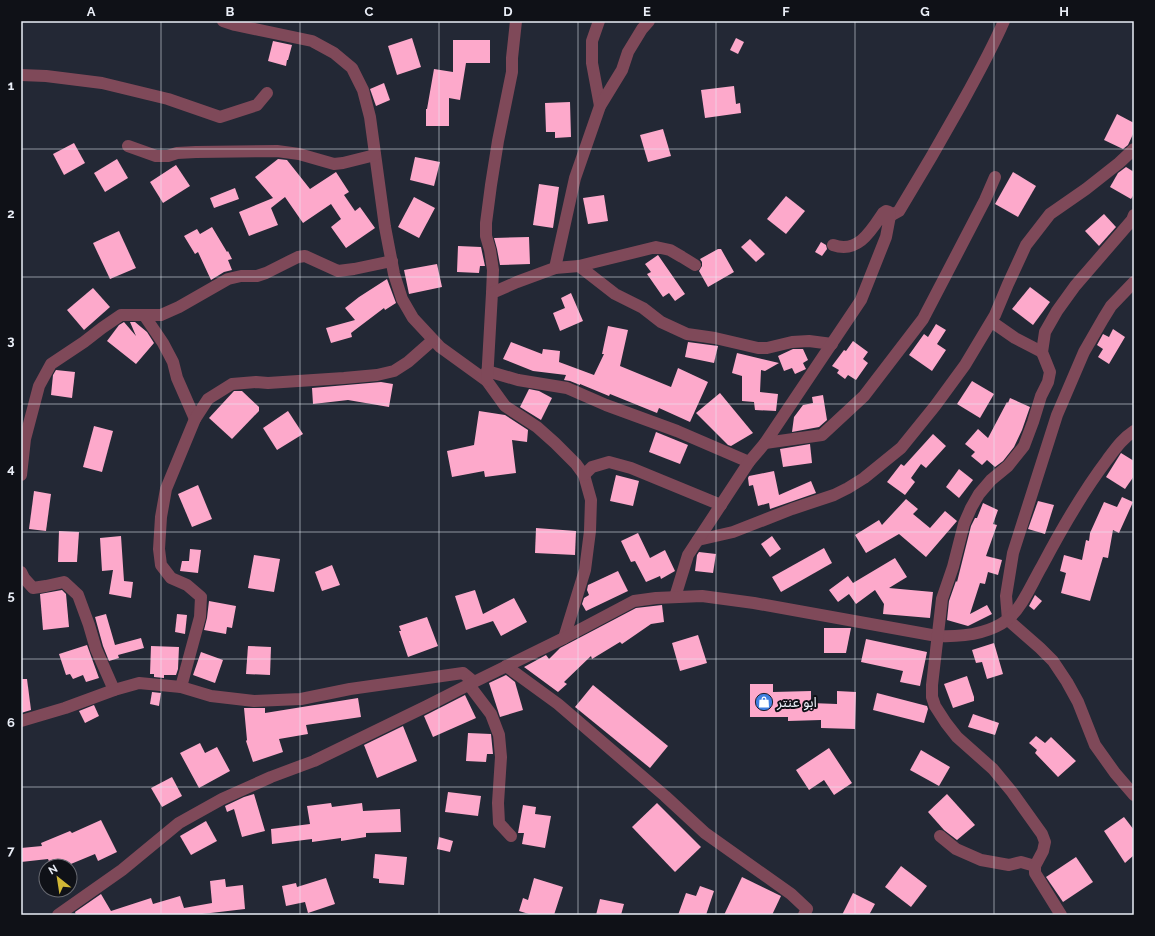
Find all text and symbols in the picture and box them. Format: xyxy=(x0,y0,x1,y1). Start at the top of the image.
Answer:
text: A xyxy=(87,4,96,19)
text: B xyxy=(226,4,235,19)
text: C xyxy=(365,4,374,19)
text: D xyxy=(503,4,513,19)
text: E xyxy=(643,4,651,19)
text: F xyxy=(782,4,790,19)
text: G xyxy=(920,4,930,19)
text: H xyxy=(1059,4,1069,19)
text: 1 xyxy=(8,78,15,93)
text: 2 xyxy=(7,206,15,221)
text: 3 xyxy=(7,333,15,348)
text: 4 xyxy=(7,461,15,476)
text: 5 xyxy=(7,588,15,603)
shop icon: ابو عنتر xyxy=(754,692,774,712)
place label: ابو عنتر xyxy=(776,694,817,711)
text: 6 xyxy=(7,715,15,730)
text: 7 xyxy=(7,843,15,858)
north arrow xyxy=(38,858,78,898)
text: N xyxy=(46,862,60,878)

